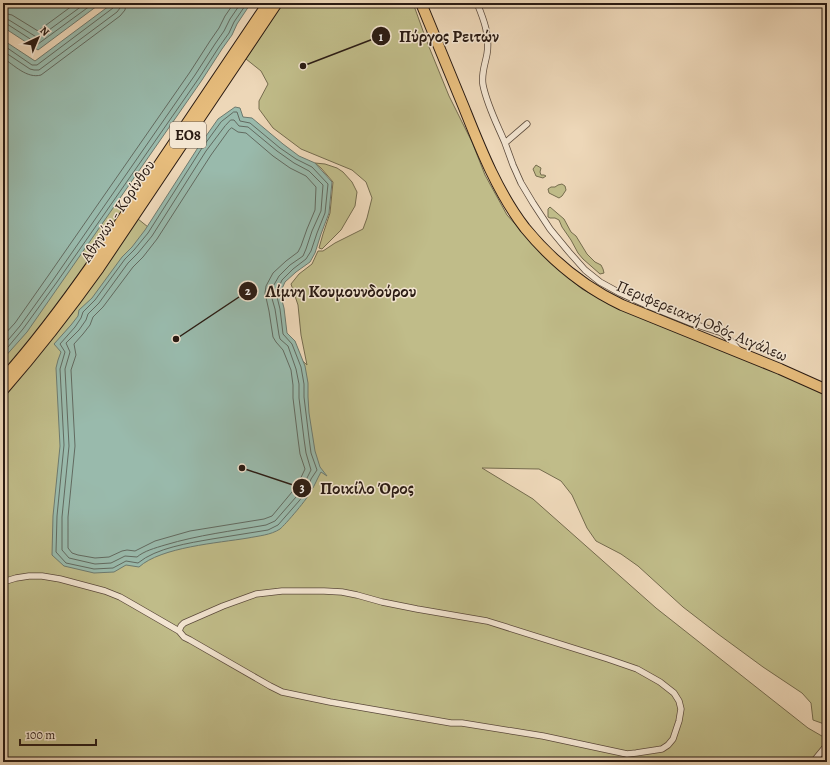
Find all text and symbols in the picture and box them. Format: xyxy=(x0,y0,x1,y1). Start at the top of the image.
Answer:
north arrow xyxy=(18,18,58,58)
callout: Πύργος Ρειτών xyxy=(371,22,507,51)
text: N xyxy=(37,23,53,39)
text: Πύργος Ρειτών xyxy=(399,25,499,48)
text: 1 xyxy=(379,29,384,45)
road number: ΕΟ8 xyxy=(170,122,206,148)
street label: Αθηνών - Κορίνθου xyxy=(75,155,160,267)
street label: Περιφερειακή Οδός Αιγάλεω xyxy=(613,275,791,367)
callout: Λίμνη Κουμουνδούρου xyxy=(238,277,424,306)
text: Λίμνη Κουμουνδούρου xyxy=(265,280,417,303)
text: 2 xyxy=(245,283,251,299)
callout: Ποικίλο Όρος xyxy=(292,473,422,502)
text: Ποικίλο Όρος xyxy=(320,477,414,500)
text: 3 xyxy=(299,480,305,496)
scale bar xyxy=(20,721,96,747)
text: 100 m xyxy=(26,727,55,743)

